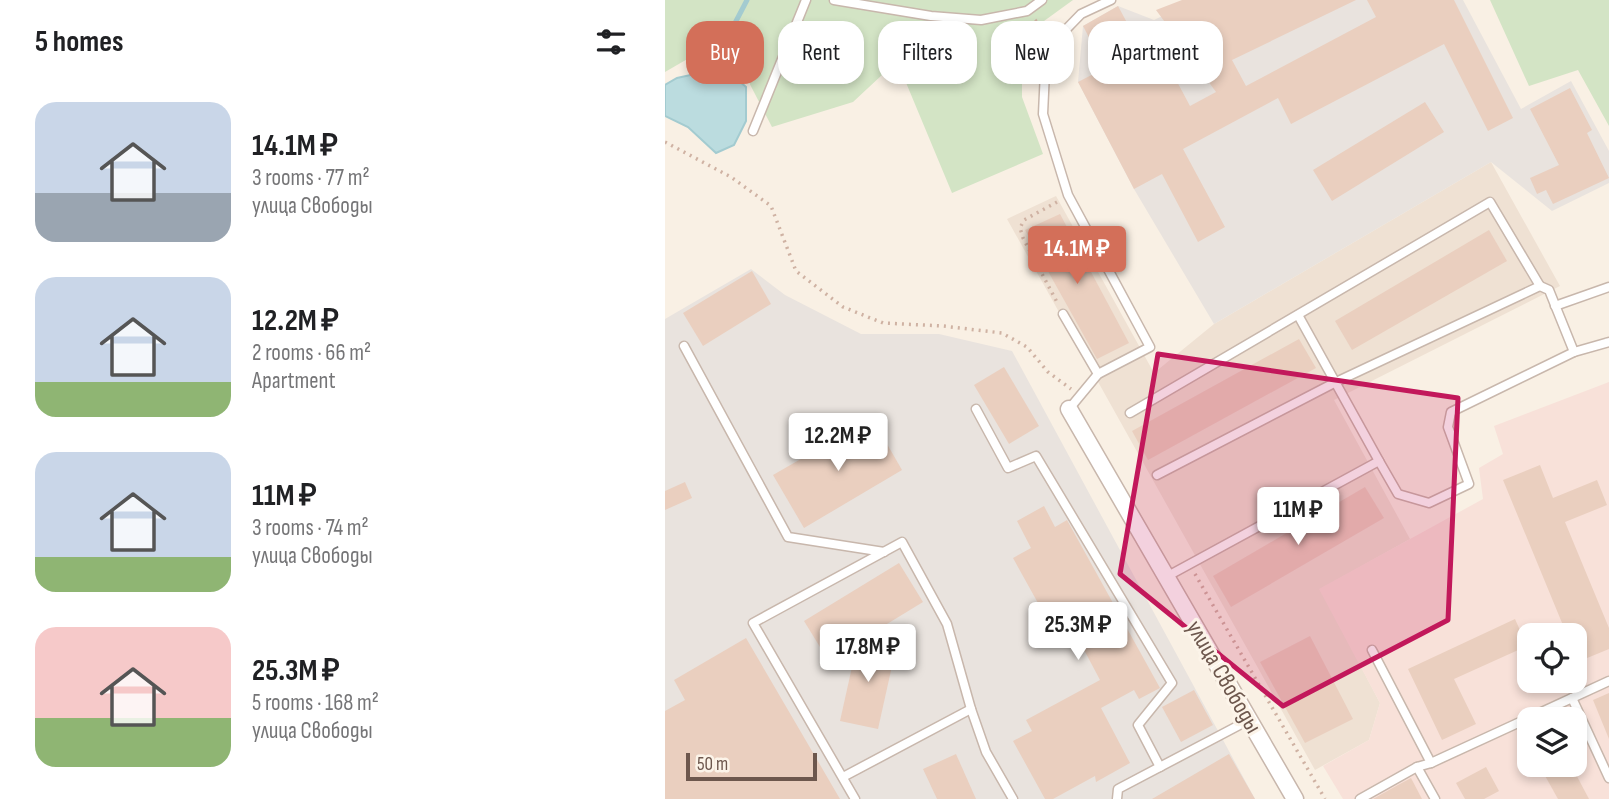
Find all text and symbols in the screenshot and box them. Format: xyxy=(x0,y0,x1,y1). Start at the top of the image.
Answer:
chip: Buy xyxy=(686,21,764,84)
chip: Rent xyxy=(778,21,864,84)
chip: Filters xyxy=(878,21,977,84)
chip: New xyxy=(991,21,1074,84)
chip: Apartment xyxy=(1088,21,1223,84)
icon: filters xyxy=(592,23,630,61)
text: 5 homes xyxy=(35,24,124,60)
text: 14.1M ₽ xyxy=(252,128,338,164)
icon: home xyxy=(91,130,175,214)
text: 3 rooms · 77 m² xyxy=(252,164,370,192)
text: улица Свободы xyxy=(252,192,373,220)
pin: 14.1M ₽ xyxy=(1012,226,1142,286)
text: 14.1M ₽ xyxy=(1044,235,1110,263)
text: 12.2M ₽ xyxy=(252,303,339,339)
icon: home xyxy=(91,305,175,389)
text: 2 rooms · 66 m² xyxy=(252,339,371,367)
text: Apartment xyxy=(252,367,336,395)
pin: 12.2M ₽ xyxy=(773,414,903,473)
text: 12.2M ₽ xyxy=(805,422,871,450)
text: 11M ₽ xyxy=(252,478,317,514)
icon: home xyxy=(91,480,175,564)
pin: 11M ₽ xyxy=(1249,488,1347,547)
text: 11M ₽ xyxy=(1273,496,1323,524)
text: 3 rooms · 74 m² xyxy=(252,514,369,542)
text: улица Свободы xyxy=(252,542,373,570)
pin: 25.3M ₽ xyxy=(1013,602,1143,662)
text: 25.3M ₽ xyxy=(1044,611,1112,639)
street label: улица Свободы xyxy=(1180,615,1268,739)
map controls xyxy=(1517,623,1587,777)
button: locate xyxy=(1517,623,1587,693)
pin: 17.8M ₽ xyxy=(803,624,933,684)
text: 17.8M ₽ xyxy=(836,633,900,661)
text: 25.3M ₽ xyxy=(252,653,340,689)
icon: home xyxy=(91,655,175,739)
text: 5 rooms · 168 m² xyxy=(252,689,379,717)
button: layers xyxy=(1517,707,1587,777)
text: улица Свободы xyxy=(252,717,373,745)
scale bar xyxy=(686,750,817,782)
text: 50 m xyxy=(697,753,728,776)

